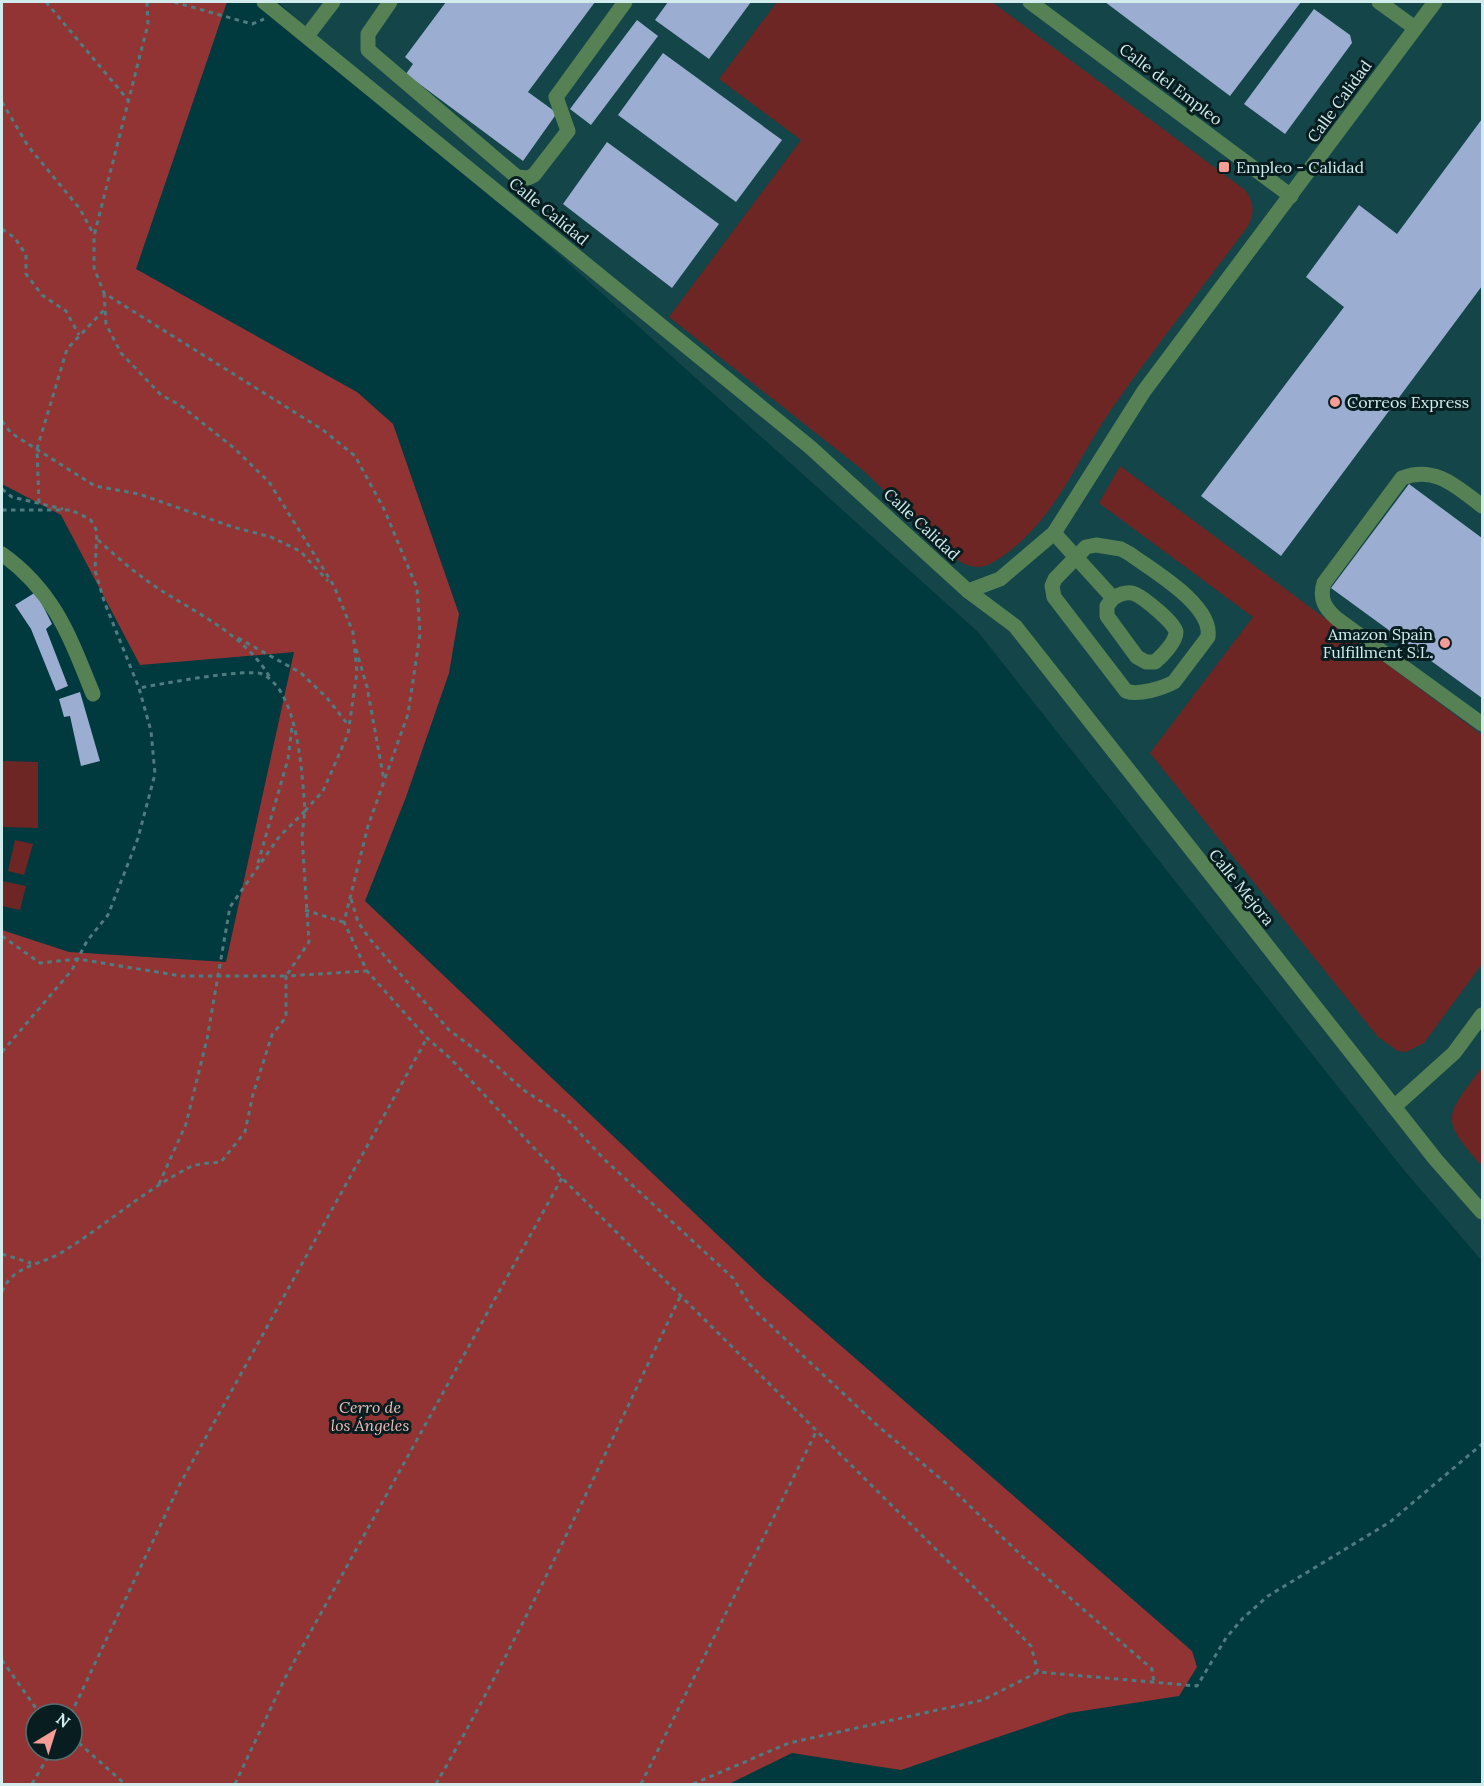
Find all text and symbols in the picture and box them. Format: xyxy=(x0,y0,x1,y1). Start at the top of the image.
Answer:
street label: Calle del Empleo xyxy=(1115,39,1227,129)
street label: Calle Calidad xyxy=(1302,56,1376,146)
place label: Empleo - Calidad xyxy=(1236,157,1364,177)
marker: Empleo - Calidad xyxy=(1217,160,1231,174)
street label: Calle Calidad xyxy=(505,173,593,249)
place label: Correos Express xyxy=(1347,392,1469,412)
marker: Correos Express xyxy=(1328,395,1342,409)
street label: Calle Calidad xyxy=(880,484,964,565)
place label: Amazon Spain Fulfillment S.L. xyxy=(1323,624,1433,662)
marker: Amazon Spain Fulfillment S.L. xyxy=(1438,636,1452,650)
street label: Calle Mejora xyxy=(1205,845,1279,929)
park label: Cerro de los Ángeles xyxy=(331,1397,409,1435)
north arrow xyxy=(24,1702,84,1762)
text: N xyxy=(52,1708,74,1732)

